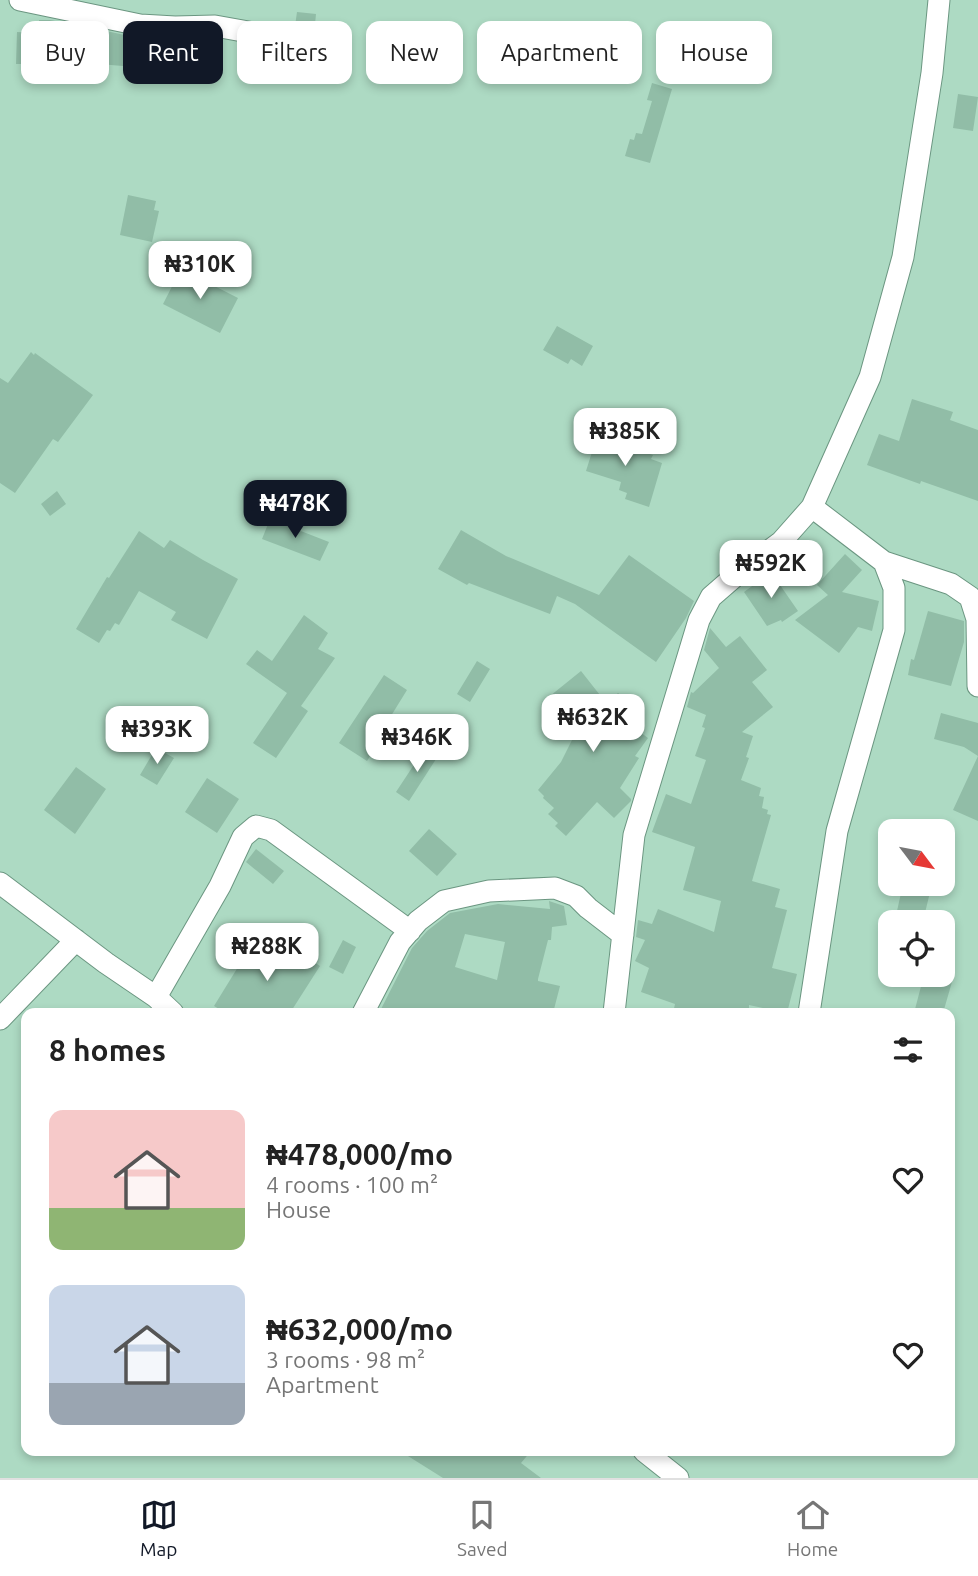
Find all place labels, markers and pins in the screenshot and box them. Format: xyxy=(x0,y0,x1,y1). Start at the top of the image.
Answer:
pin: ₦310K xyxy=(151,242,249,301)
pin: ₦385K xyxy=(576,408,674,468)
pin: ₦478K xyxy=(246,480,344,540)
pin: ₦592K xyxy=(722,540,820,600)
pin: ₦632K xyxy=(544,694,642,754)
pin: ₦393K xyxy=(108,706,206,766)
pin: ₦346K xyxy=(368,714,466,774)
pin: ₦288K xyxy=(218,923,316,983)

